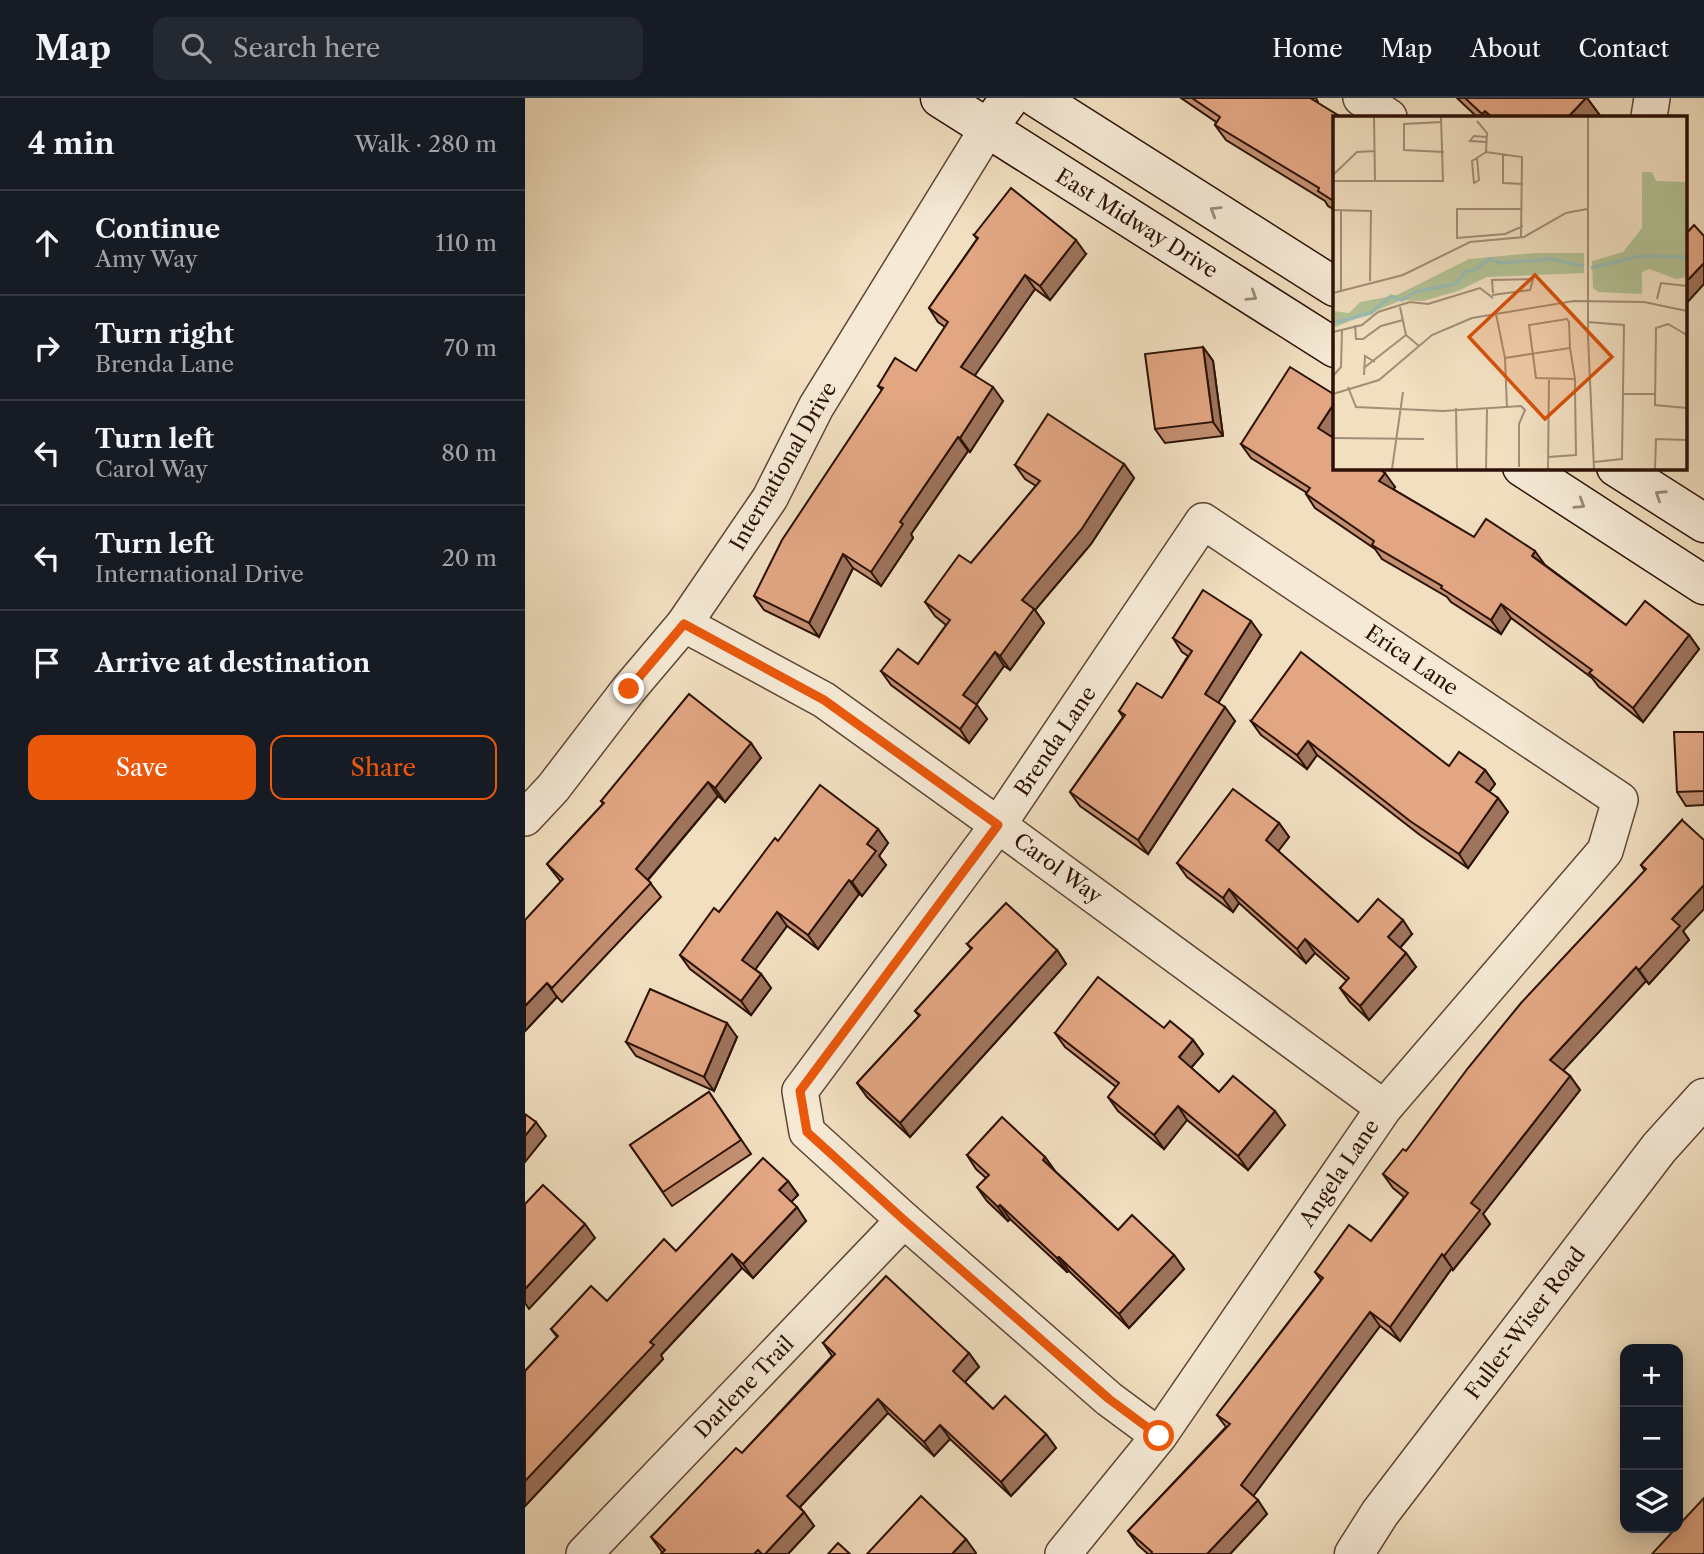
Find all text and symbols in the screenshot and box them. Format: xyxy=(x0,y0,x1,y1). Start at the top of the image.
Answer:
search box xyxy=(153,17,643,80)
text: Map xyxy=(35,28,111,69)
icon: search xyxy=(177,29,215,67)
text: Search here xyxy=(233,32,380,64)
text: Home xyxy=(1272,34,1343,63)
text: Map xyxy=(1381,34,1432,63)
text: About xyxy=(1470,34,1541,63)
text: Contact xyxy=(1579,34,1669,63)
inset map xyxy=(1333,116,1687,469)
text: 4 min xyxy=(28,125,114,162)
text: Walk · 280 m xyxy=(354,130,497,158)
street label: East Midway Drive xyxy=(1051,163,1223,283)
one-way arrow xyxy=(1210,206,1223,219)
text: Continue xyxy=(95,213,220,245)
icon: ahead xyxy=(28,224,66,262)
text: 110 m xyxy=(436,229,497,257)
text: Amy Way xyxy=(95,245,198,273)
one-way arrow xyxy=(1245,288,1258,301)
text: Turn right xyxy=(95,318,234,350)
icon: right xyxy=(28,329,66,367)
text: 70 m xyxy=(444,334,497,362)
text: Brenda Lane xyxy=(95,350,234,378)
street label: International Drive xyxy=(725,377,841,555)
text: Turn left xyxy=(95,423,214,455)
icon: left xyxy=(28,434,66,472)
text: 80 m xyxy=(441,439,497,467)
text: Carol Way xyxy=(95,455,208,483)
one-way arrow xyxy=(1655,491,1668,504)
one-way arrow xyxy=(1572,495,1585,508)
text: Turn left xyxy=(95,528,214,560)
icon: left xyxy=(28,539,66,577)
text: 20 m xyxy=(442,544,497,572)
text: International Drive xyxy=(95,560,304,588)
street label: Erica Lane xyxy=(1361,620,1463,700)
icon: arrive xyxy=(28,644,66,682)
text: Arrive at destination xyxy=(95,647,370,679)
route end xyxy=(613,673,644,704)
street label: Brenda Lane xyxy=(1009,681,1101,801)
button: Save xyxy=(28,735,256,800)
button: Share xyxy=(270,735,497,800)
street label: Carol Way xyxy=(1009,828,1107,909)
street label: Angela Lane xyxy=(1293,1115,1384,1232)
street label: Fuller-Wiser Road xyxy=(1460,1242,1590,1404)
street label: Darlene Trail xyxy=(689,1331,799,1443)
map controls xyxy=(1620,1344,1683,1533)
button: + xyxy=(1620,1344,1683,1407)
button: − xyxy=(1620,1407,1683,1470)
route start xyxy=(1143,1420,1174,1451)
button: layers xyxy=(1620,1470,1683,1533)

